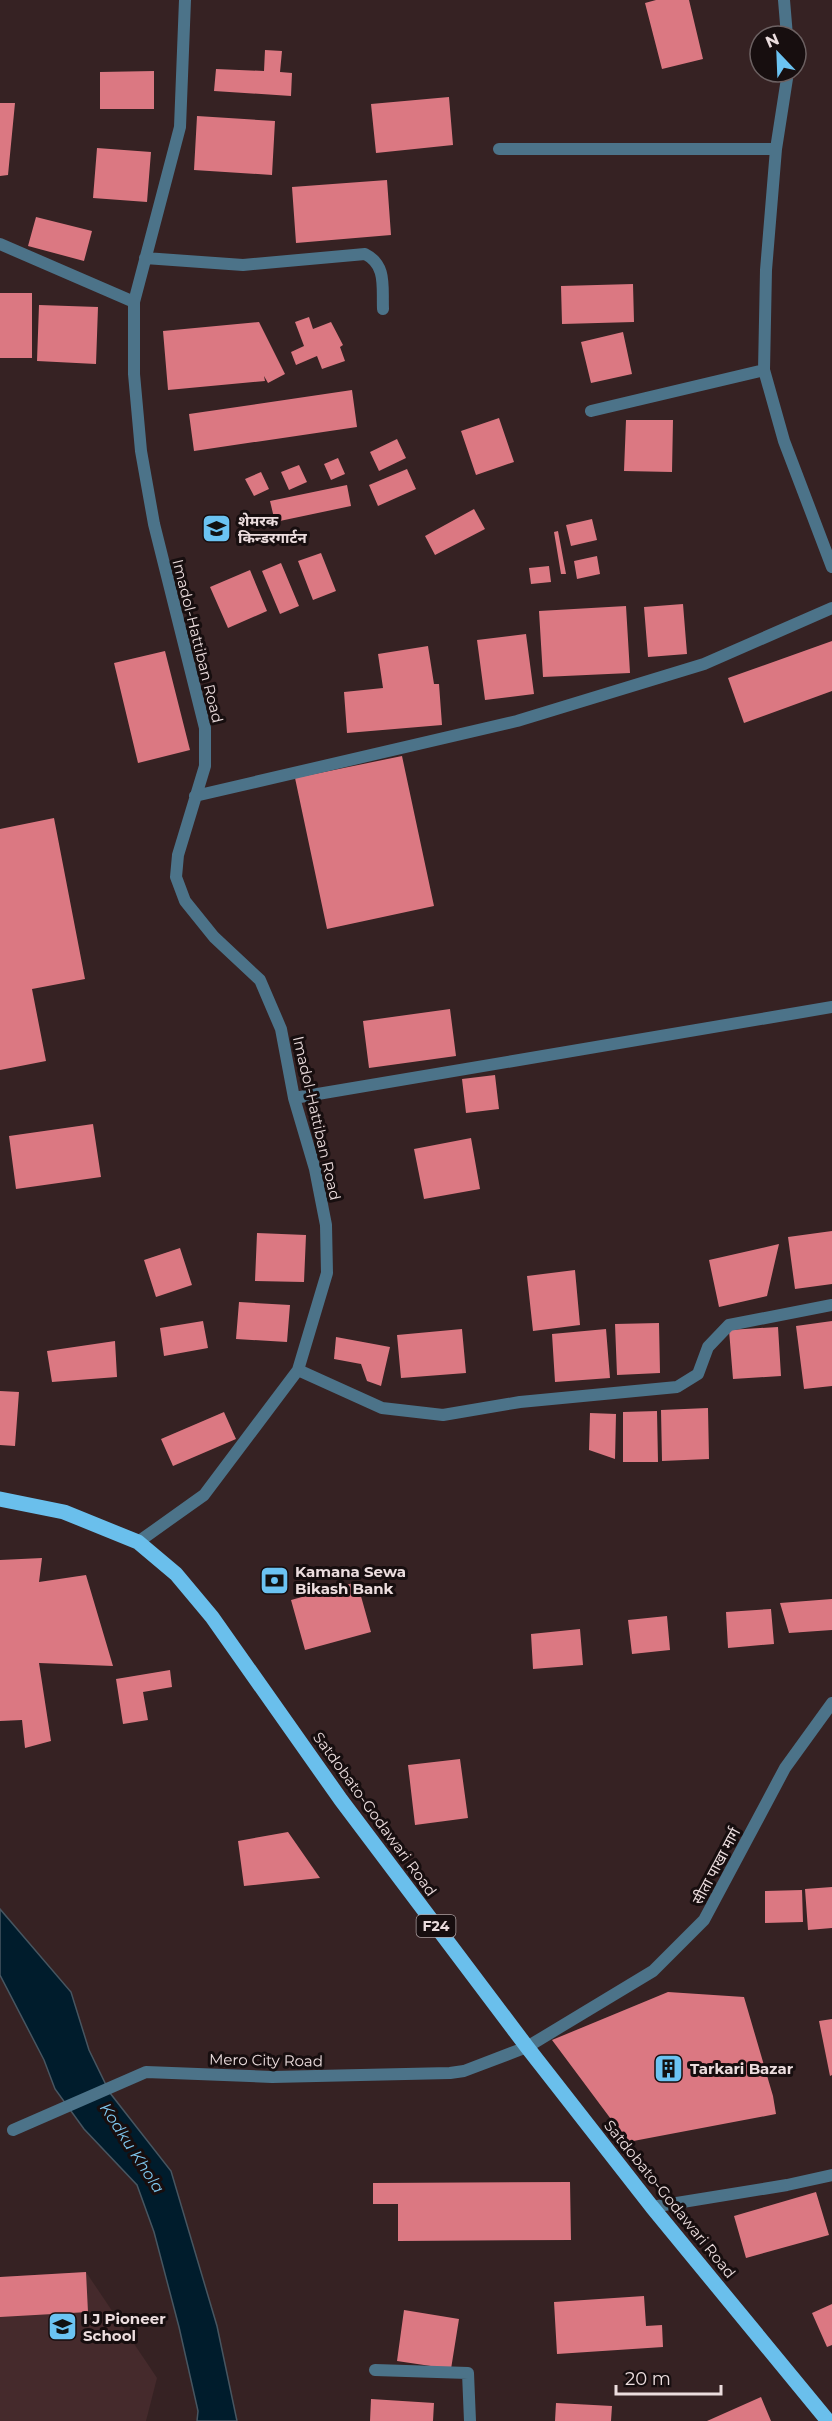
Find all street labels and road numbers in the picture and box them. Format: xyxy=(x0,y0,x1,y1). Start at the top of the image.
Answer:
street label: Imadol-Hattiban Road xyxy=(168,557,228,725)
street label: Imadol-Hattiban Road xyxy=(289,1034,345,1202)
street label: Satdobato-Godawari Road xyxy=(309,1728,441,1900)
street label: सीता पाखा मार्ग xyxy=(688,1823,745,1908)
road number: F24 xyxy=(416,1915,456,1937)
street label: Mero City Road xyxy=(209,2050,323,2070)
street label: Satdobato-Godawari Road xyxy=(600,2116,740,2282)

